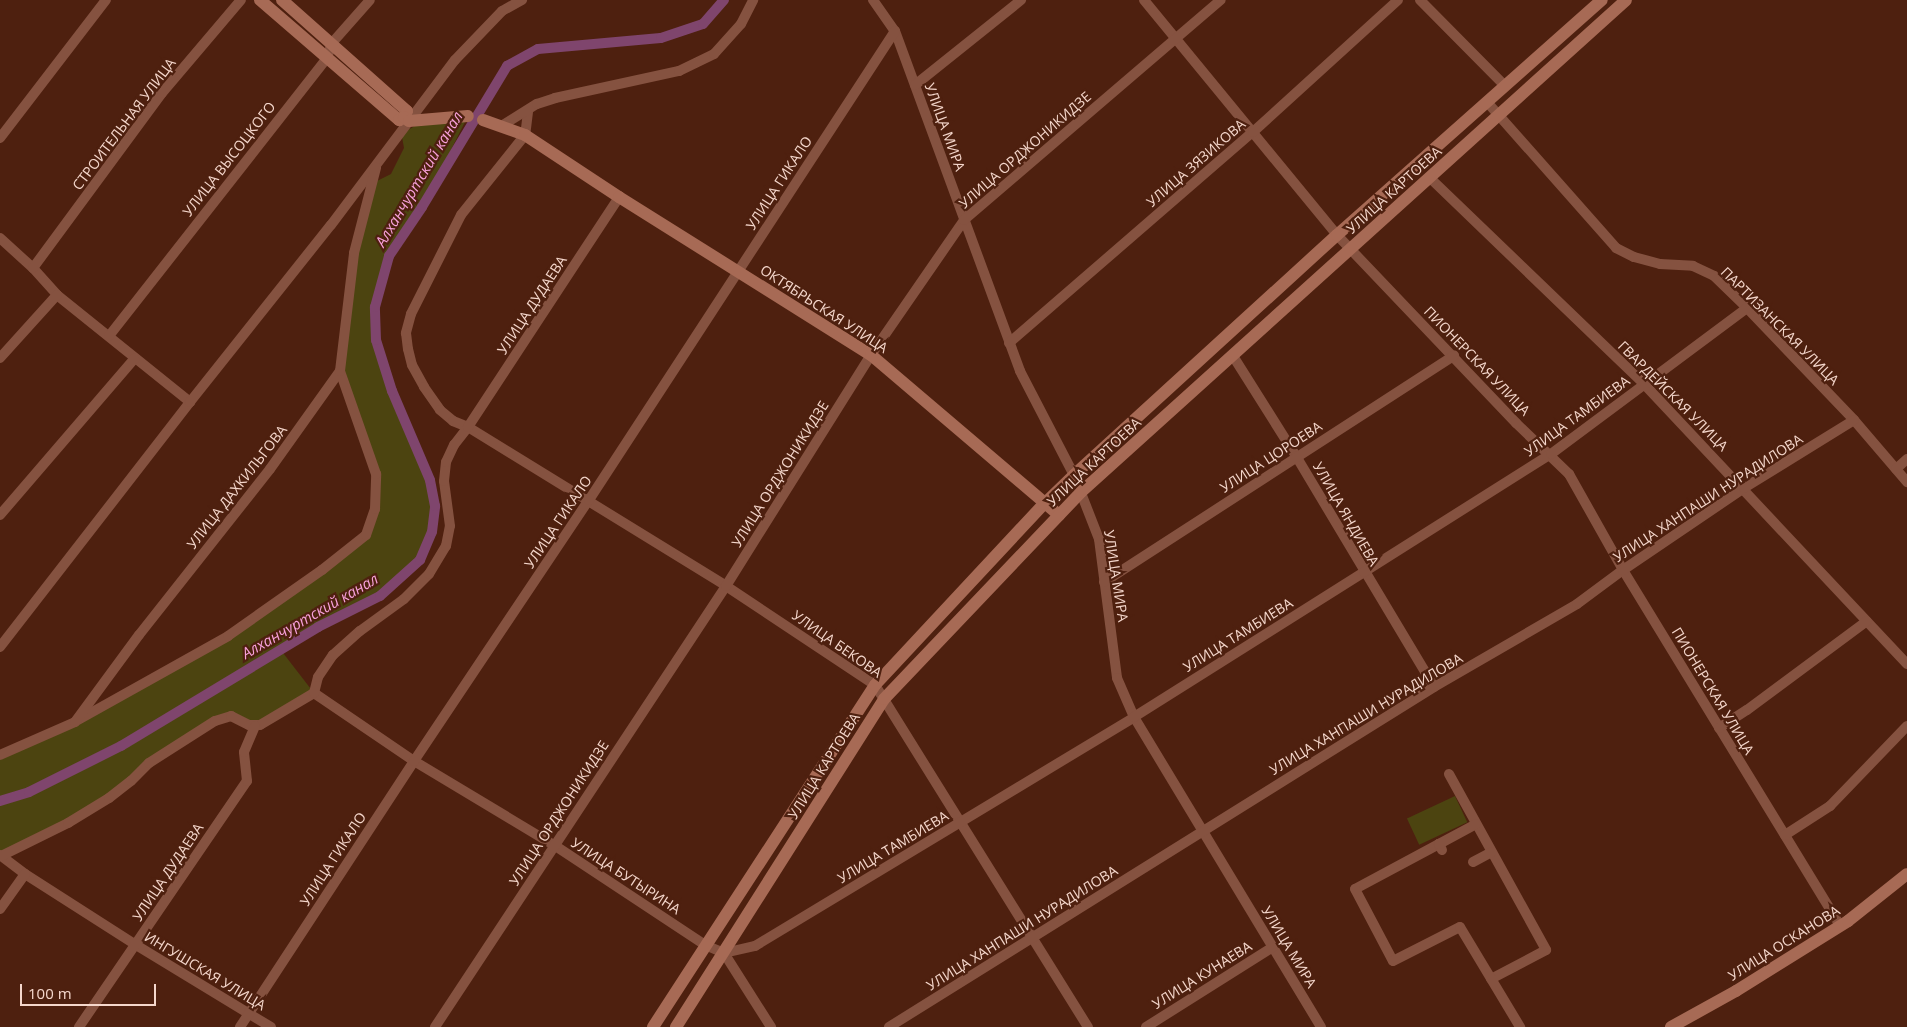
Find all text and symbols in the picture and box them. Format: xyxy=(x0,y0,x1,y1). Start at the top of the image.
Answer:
street label: СТРОИТЕЛЬНАЯ УЛИЦА xyxy=(69,55,179,193)
street label: УЛИЦА МИРА xyxy=(921,81,969,173)
street label: УЛИЦА ОРДЖОНИКИДЗЕ xyxy=(956,88,1094,212)
street label: УЛИЦА ВЫСОЦКОГО xyxy=(179,98,279,220)
water label: Алханчуртский канал xyxy=(372,108,466,250)
street label: УЛИЦА ЗЯЗИКОВА xyxy=(1143,116,1249,210)
street label: УЛИЦА ГИКАЛО xyxy=(743,133,815,233)
street label: УЛИЦА КАРТОЕВА xyxy=(1343,143,1445,237)
street label: УЛИЦА ДУДАЕВА xyxy=(494,253,570,357)
street label: ОКТЯБРЬСКАЯ УЛИЦА xyxy=(757,261,891,357)
street label: ПАРТИЗАНСКАЯ УЛИЦА xyxy=(1717,263,1843,389)
street label: ПИОНЕРСКАЯ УЛИЦА xyxy=(1421,303,1533,419)
street label: ГВАРДЕЙСКАЯ УЛИЦА xyxy=(1615,338,1731,454)
street label: УЛИЦА ТАМБИЕВА xyxy=(1521,372,1633,460)
street label: УЛИЦА ОРДЖОНИКИДЗЕ xyxy=(728,398,832,550)
street label: УЛИЦА КАРТОЕВА xyxy=(1044,414,1144,510)
street label: УЛИЦА ЦОРОЕВА xyxy=(1217,418,1325,496)
street label: УЛИЦА ДАХКИЛЬГОВА xyxy=(183,422,291,552)
street label: УЛИЦА ХАНПАШИ НУРАДИЛОВА xyxy=(1610,430,1806,566)
street label: УЛИЦА ЯНДИЕВА xyxy=(1309,459,1383,569)
street label: УЛИЦА ГИКАЛО xyxy=(521,473,595,571)
street label: УЛИЦА МИРА xyxy=(1100,529,1132,623)
water label: Алханчуртский канал xyxy=(239,570,381,662)
street label: УЛИЦА ТАМБИЕВА xyxy=(1180,594,1296,676)
street label: УЛИЦА БЕКОВА xyxy=(789,607,885,681)
street label: ПИОНЕРСКАЯ УЛИЦА xyxy=(1668,624,1758,758)
street label: УЛИЦА ХАНПАШИ НУРАДИЛОВА xyxy=(1267,650,1465,778)
street label: УЛИЦА КАРТОЕВА xyxy=(785,710,863,822)
street label: УЛИЦА ОРДЖОНИКИДЗЕ xyxy=(506,737,612,889)
street label: УЛИЦА ТАМБИЕВА xyxy=(835,807,951,887)
street label: УЛИЦА ГИКАЛО xyxy=(297,809,369,909)
street label: УЛИЦА ДУДАЕВА xyxy=(129,820,207,924)
street label: УЛИЦА БУТЫРИНА xyxy=(568,834,684,918)
street label: УЛИЦА ХАНПАШИ НУРАДИЛОВА xyxy=(923,862,1121,994)
street label: УЛИЦА ОСКАНОВА xyxy=(1725,902,1843,984)
street label: УЛИЦА МИРА xyxy=(1258,903,1320,991)
street label: ИНГУШСКАЯ УЛИЦА xyxy=(141,928,269,1014)
street label: УЛИЦА КУНАЕВА xyxy=(1149,938,1255,1012)
scale bar xyxy=(22,974,159,1006)
text: 100 m xyxy=(28,983,72,1003)

